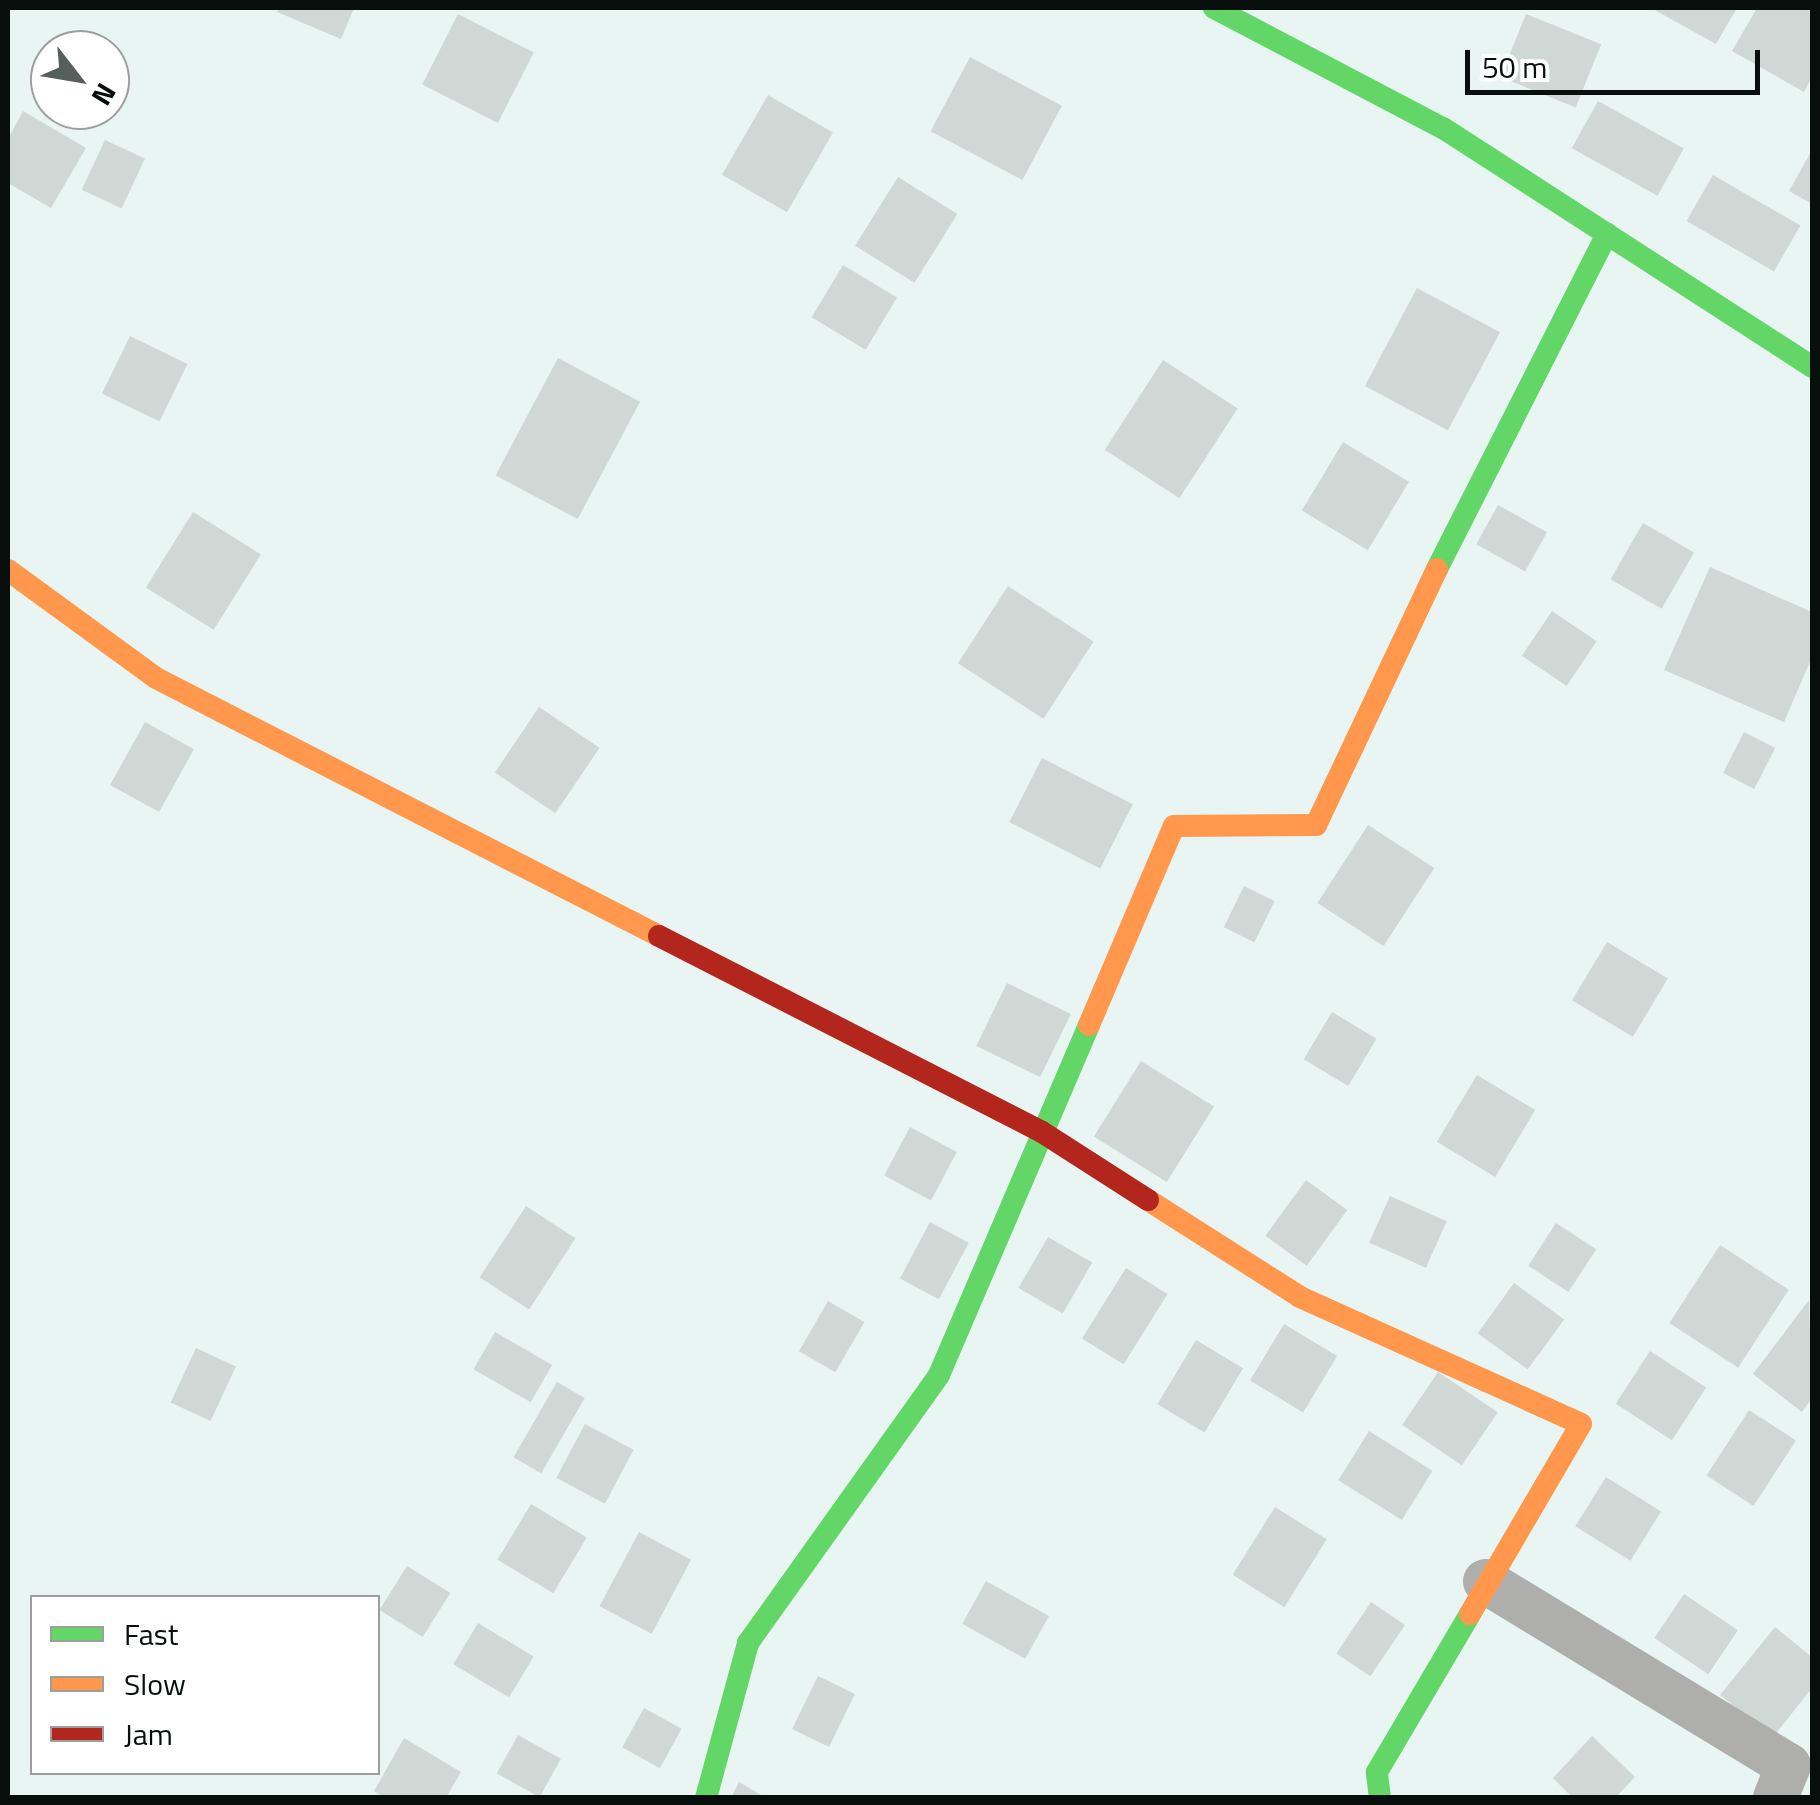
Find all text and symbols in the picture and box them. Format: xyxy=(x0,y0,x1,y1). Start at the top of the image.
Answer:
north arrow xyxy=(30,30,130,130)
scale bar xyxy=(1470,30,1765,92)
text: 50 m xyxy=(1482,44,1547,90)
text: N xyxy=(81,75,128,114)
legend xyxy=(30,1595,380,1775)
text: Fast xyxy=(124,1611,178,1657)
text: Slow xyxy=(124,1661,186,1707)
text: Jam xyxy=(124,1711,173,1757)

